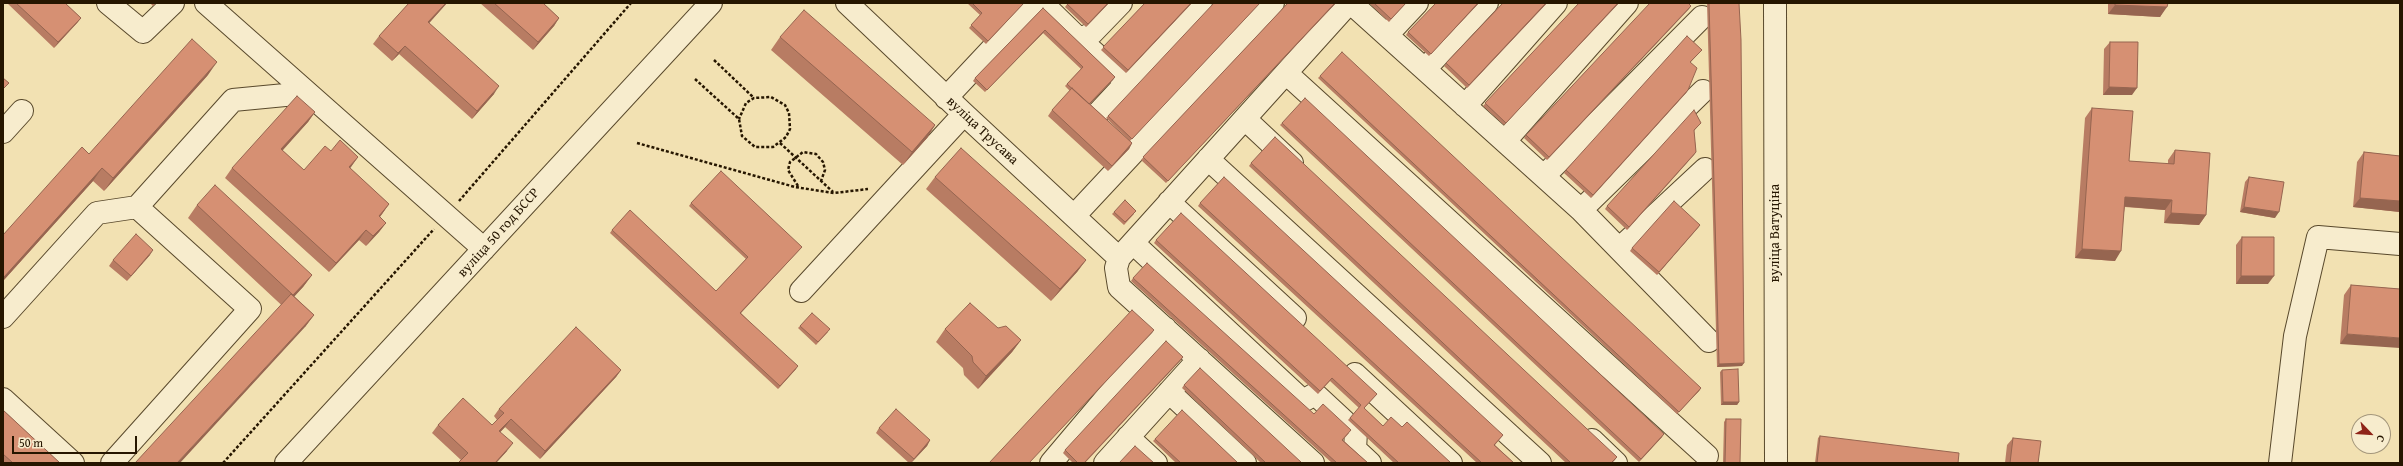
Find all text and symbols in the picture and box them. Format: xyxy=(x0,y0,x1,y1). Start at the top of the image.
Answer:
street label: вуліца Трусава xyxy=(943,93,1021,169)
street label: вуліца Ватуціна xyxy=(1767,184,1783,282)
street label: вуліца 50 год БССР xyxy=(455,185,543,281)
north arrow xyxy=(2351,414,2391,454)
scale bar xyxy=(14,428,139,454)
text: С xyxy=(2372,432,2390,445)
text: 50 m xyxy=(19,434,43,451)

